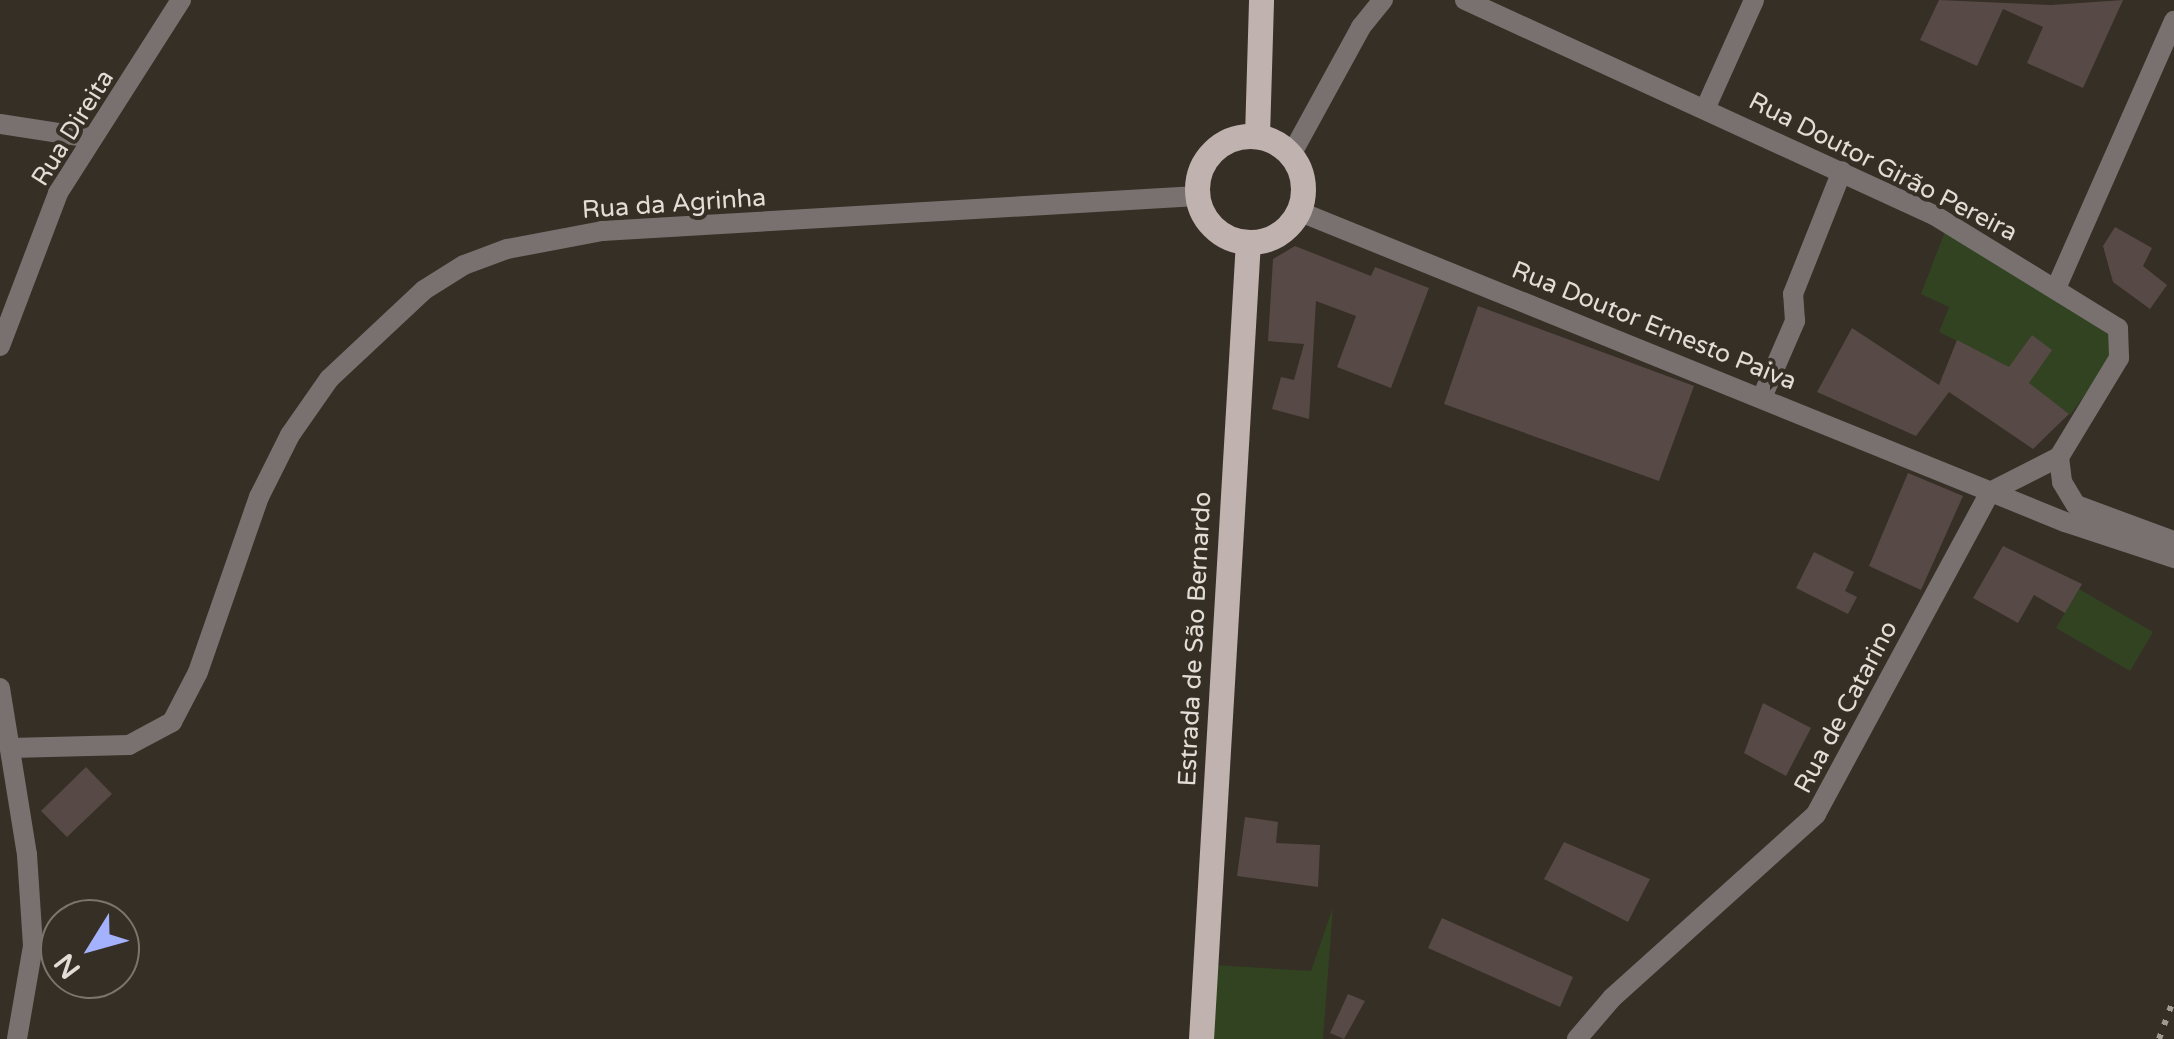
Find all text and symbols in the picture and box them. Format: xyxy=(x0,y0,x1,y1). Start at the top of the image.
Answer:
street label: Rua Direita xyxy=(25,64,121,192)
street label: Rua Doutor Girão Pereira xyxy=(1744,86,2022,248)
street label: Rua da Agrinha xyxy=(581,183,767,225)
street label: Rua Doutor Ernesto Paiva xyxy=(1507,255,1801,397)
street label: Estrada de São Bernardo xyxy=(1172,491,1218,787)
street label: Rua de Catarino xyxy=(1788,616,1904,798)
north arrow xyxy=(40,899,140,999)
text: N xyxy=(47,947,88,985)

